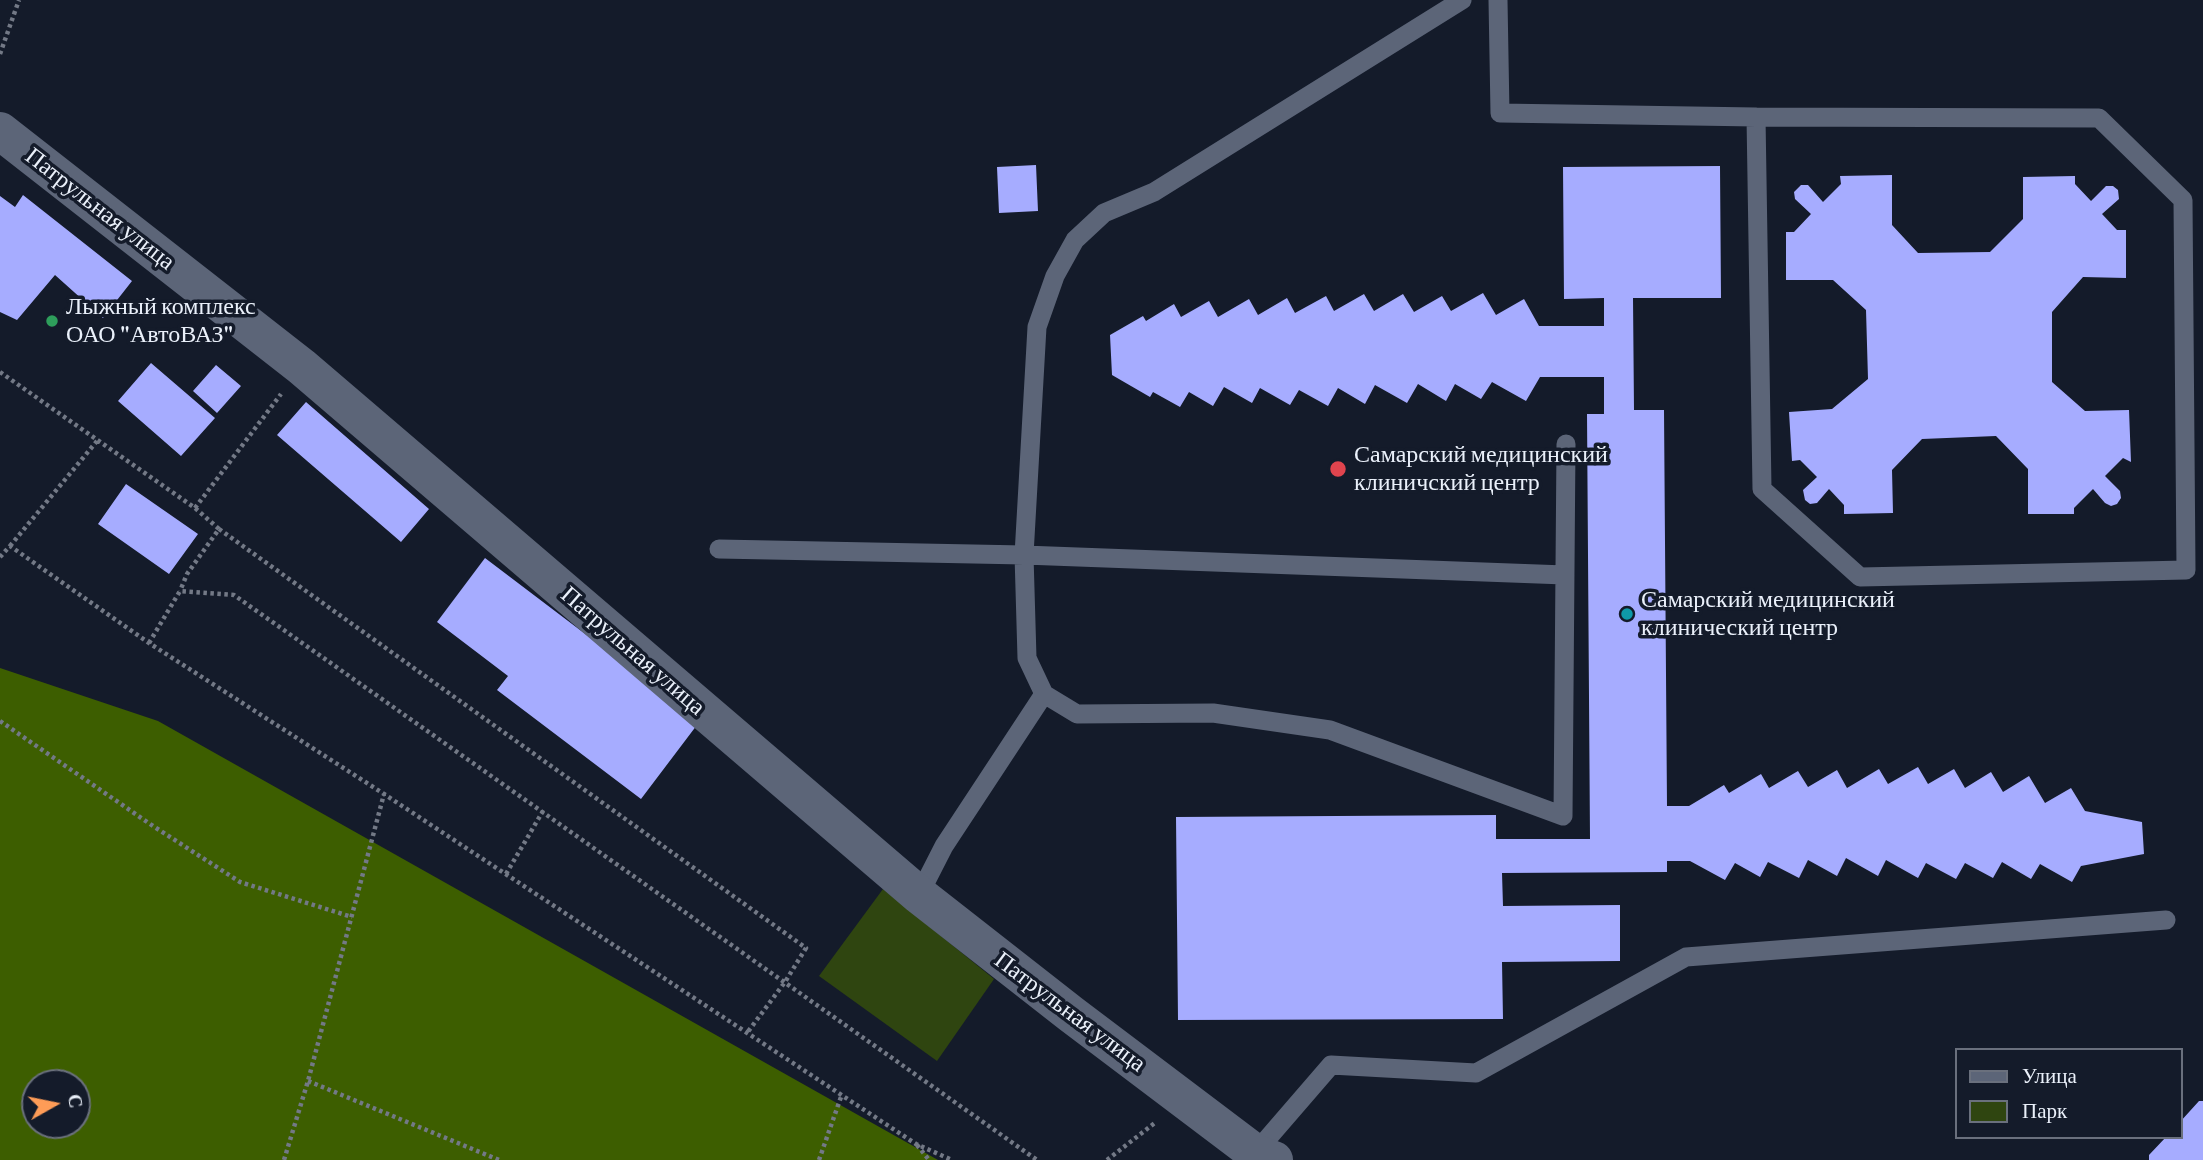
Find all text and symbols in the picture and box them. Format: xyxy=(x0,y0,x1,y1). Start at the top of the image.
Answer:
street label: Патрульная улица xyxy=(19,142,181,276)
place label: Лыжный комплекс ОАО "АвтоВАЗ" xyxy=(66,293,256,349)
marker: Лыжный комплекс ОАО "АвтоВАЗ" xyxy=(44,313,60,329)
place label: Самарский медицинский клиничский центр xyxy=(1354,441,1608,497)
marker: Самарский медицинский клиничский центр xyxy=(1328,459,1348,479)
street label: Патрульная улица xyxy=(555,580,711,722)
place label: Самарский медицинский клинический центр xyxy=(1641,586,1895,642)
marker: Самарский медицинский клинический центр xyxy=(1619,606,1635,622)
street label: Патрульная улица xyxy=(989,946,1151,1078)
legend xyxy=(1954,1048,2182,1139)
text: Улица xyxy=(2022,1064,2077,1088)
north arrow xyxy=(21,1069,91,1139)
text: С xyxy=(64,1093,87,1109)
text: Парк xyxy=(2022,1099,2067,1123)

